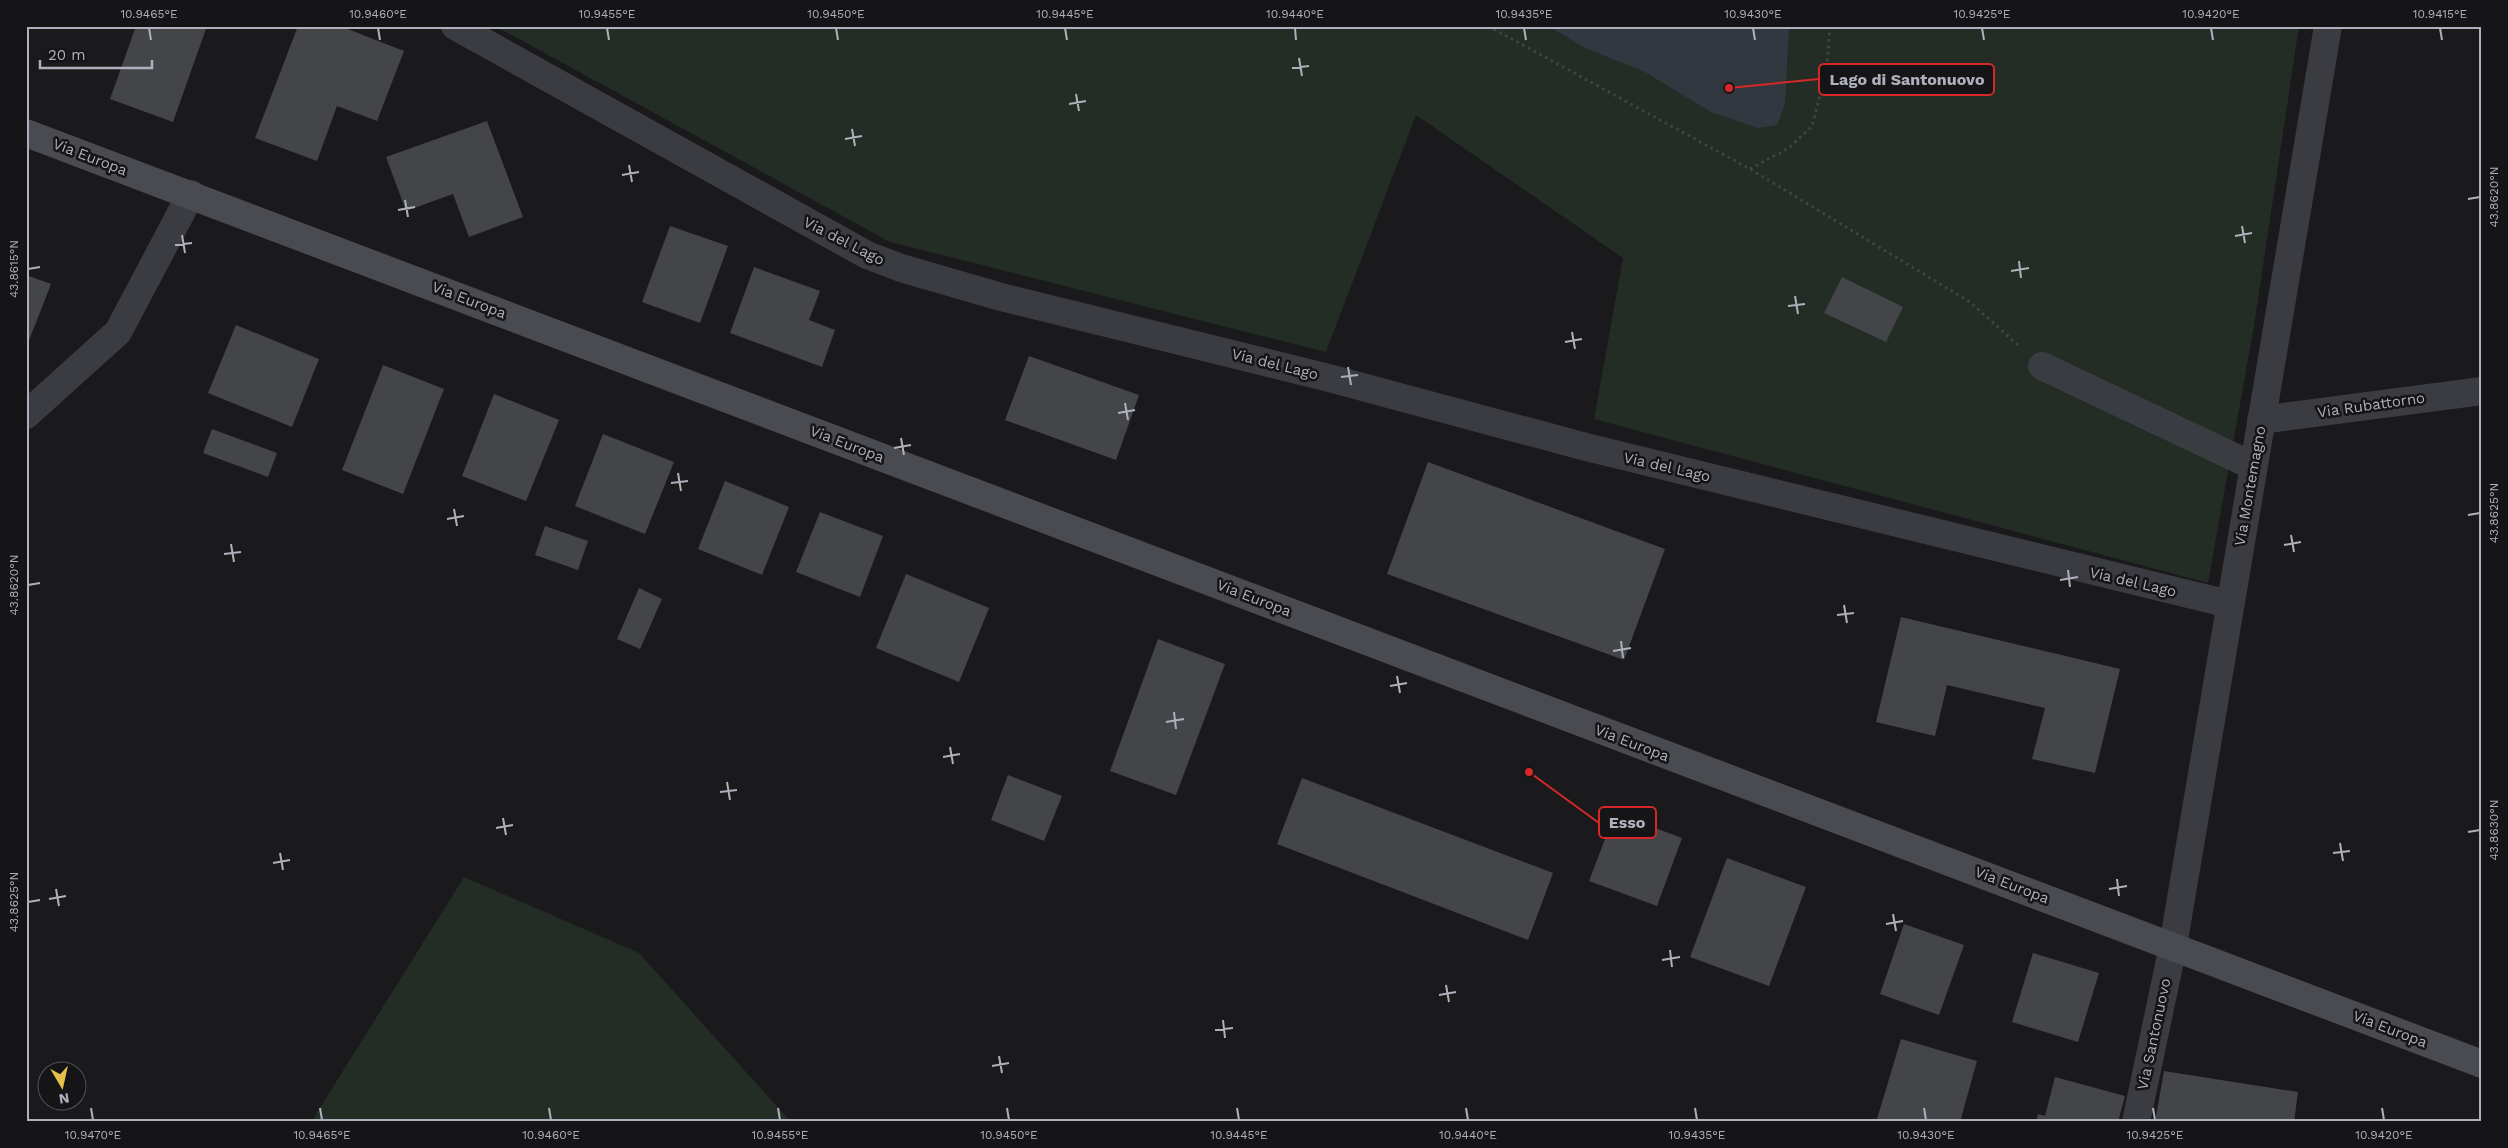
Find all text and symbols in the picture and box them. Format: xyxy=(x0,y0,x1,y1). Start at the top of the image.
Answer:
text: 10.9465°E xyxy=(120,7,178,21)
text: 10.9460°E xyxy=(349,7,407,21)
text: 10.9455°E xyxy=(579,7,636,21)
text: 10.9450°E xyxy=(807,7,865,21)
text: 10.9445°E xyxy=(1036,7,1094,21)
text: 10.9440°E xyxy=(1266,7,1324,21)
text: 10.9435°E xyxy=(1496,7,1553,21)
text: 10.9430°E xyxy=(1724,7,1782,21)
text: 10.9425°E xyxy=(1954,7,2011,21)
text: 10.9420°E xyxy=(2182,7,2240,21)
text: 10.9415°E xyxy=(2413,7,2468,21)
scale bar xyxy=(40,38,152,70)
text: 20 m xyxy=(48,46,86,64)
callout: Lago di Santonuovo xyxy=(1819,64,1994,95)
text: Lago di Santonuovo xyxy=(1829,70,1985,89)
street label: Via Europa xyxy=(50,135,130,180)
text: 43.8620°N xyxy=(2487,167,2501,228)
street label: Via del Lago xyxy=(800,213,888,269)
text: 43.8615°N xyxy=(7,240,21,298)
street label: Via Europa xyxy=(429,278,509,323)
street label: Via del Lago xyxy=(1230,345,1320,383)
street label: Via Rubattorno xyxy=(2316,389,2426,421)
street label: Via Europa xyxy=(807,422,887,467)
street label: Via Montemagno xyxy=(2231,424,2269,548)
street label: Via del Lago xyxy=(1622,448,1712,486)
text: 43.8625°N xyxy=(2487,483,2501,543)
text: 43.8620°N xyxy=(7,555,21,616)
street label: Via del Lago xyxy=(2088,563,2178,601)
street label: Via Europa xyxy=(1214,576,1294,621)
street label: Via Europa xyxy=(1592,721,1672,766)
text: 43.8630°N xyxy=(2487,800,2501,861)
callout: Esso xyxy=(1599,807,1656,838)
text: Esso xyxy=(1609,813,1646,832)
street label: Via Europa xyxy=(1972,863,2052,908)
text: 43.8625°N xyxy=(7,872,21,932)
street label: Via Santonuovo xyxy=(2133,977,2175,1091)
street label: Via Europa xyxy=(2350,1007,2430,1052)
north arrow xyxy=(38,1060,88,1110)
text: N xyxy=(58,1090,70,1108)
text: 10.9470°E xyxy=(65,1128,121,1142)
text: 10.9465°E xyxy=(293,1128,351,1142)
text: 10.9460°E xyxy=(522,1128,580,1142)
text: 10.9455°E xyxy=(752,1128,809,1142)
text: 10.9450°E xyxy=(980,1128,1038,1142)
text: 10.9445°E xyxy=(1210,1128,1268,1142)
text: 10.9440°E xyxy=(1439,1128,1497,1142)
text: 10.9435°E xyxy=(1669,1128,1726,1142)
text: 10.9430°E xyxy=(1897,1128,1955,1142)
text: 10.9425°E xyxy=(2127,1128,2184,1142)
text: 10.9420°E xyxy=(2355,1128,2413,1142)

